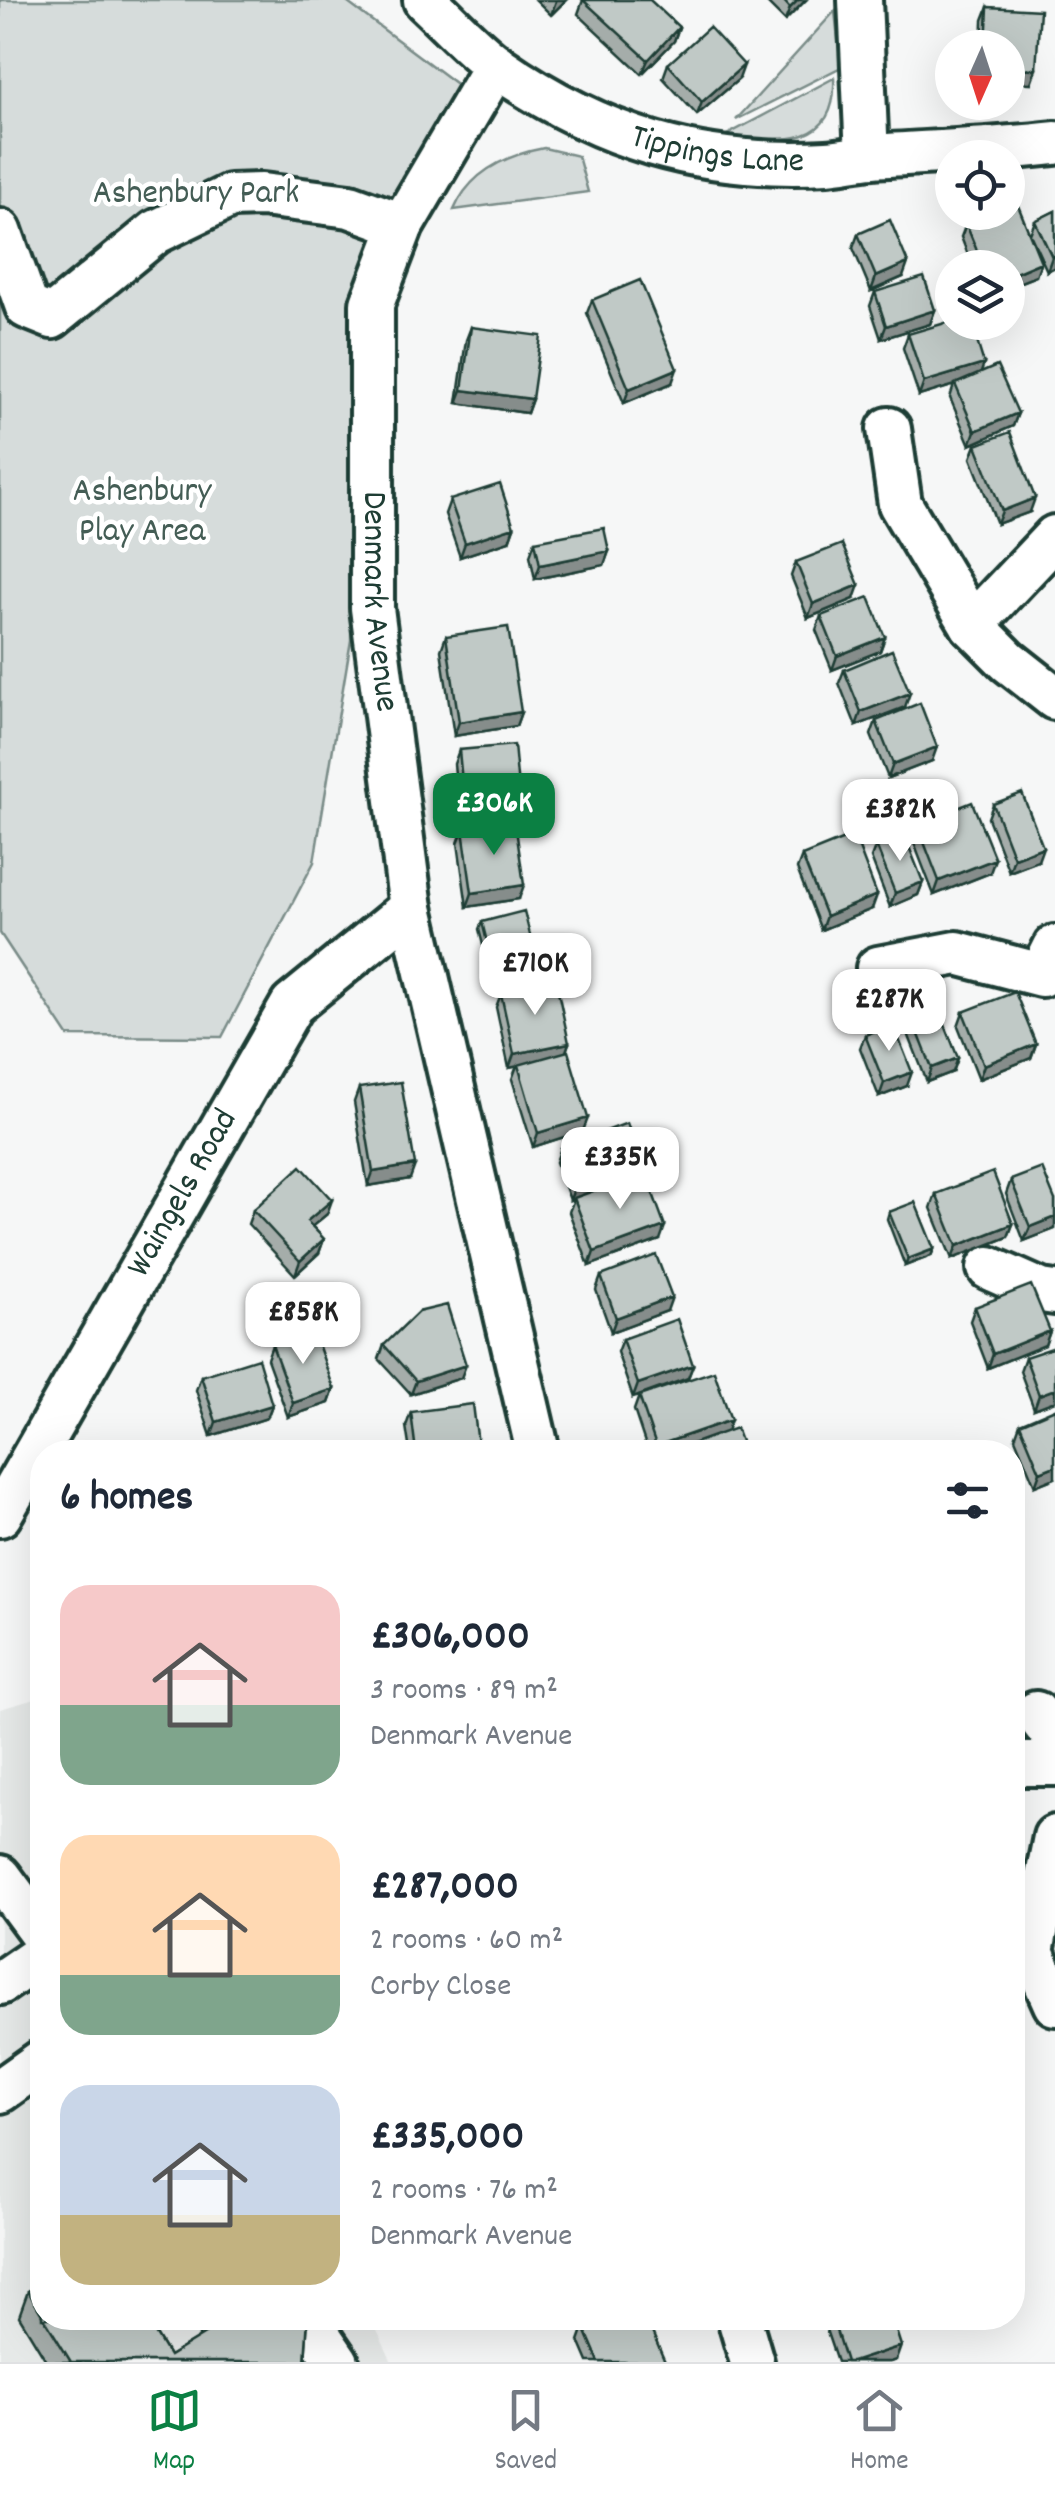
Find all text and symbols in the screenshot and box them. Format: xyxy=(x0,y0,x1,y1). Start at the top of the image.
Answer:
north arrow xyxy=(935,30,1025,120)
map controls xyxy=(935,30,1025,340)
street label: Tippings Lane xyxy=(623,113,804,188)
button: locate xyxy=(935,140,1025,230)
park label: Ashenbury Park xyxy=(93,170,299,220)
button: layers xyxy=(935,250,1025,340)
park label: Ashenbury Play Area xyxy=(73,468,212,558)
street label: Denmark Avenue xyxy=(347,491,410,715)
pin: £306K xyxy=(424,773,564,858)
pin: £382K xyxy=(830,779,970,864)
text: £306K xyxy=(455,782,533,828)
text: £382K xyxy=(864,788,936,834)
pin: £710K xyxy=(465,933,605,1018)
text: £710K xyxy=(501,942,569,988)
pin: £287K xyxy=(819,969,959,1054)
text: £287K xyxy=(854,978,924,1024)
street label: Waingels Road xyxy=(116,1101,252,1287)
pin: £335K xyxy=(550,1127,690,1212)
text: £335K xyxy=(583,1136,657,1182)
pin: £858K xyxy=(233,1282,373,1367)
text: £858K xyxy=(267,1291,339,1337)
text: 6 homes xyxy=(60,1470,193,1530)
icon: filters xyxy=(940,1473,995,1528)
text: £306,000 xyxy=(370,1609,530,1669)
icon: home xyxy=(140,1625,260,1745)
text: 3 rooms · 89 m² xyxy=(370,1669,558,1715)
text: Denmark Avenue xyxy=(370,1715,572,1761)
text: £287,000 xyxy=(370,1859,519,1919)
icon: home xyxy=(140,1875,260,1995)
text: 2 rooms · 60 m² xyxy=(370,1919,563,1965)
text: Corby Close xyxy=(370,1965,511,2011)
text: £335,000 xyxy=(370,2109,524,2169)
icon: home xyxy=(140,2125,260,2245)
text: 2 rooms · 76 m² xyxy=(370,2169,558,2215)
text: Denmark Avenue xyxy=(370,2215,572,2261)
tab: Map xyxy=(147,2383,202,2483)
tab: Saved xyxy=(495,2383,557,2483)
tab: Home xyxy=(850,2383,908,2483)

